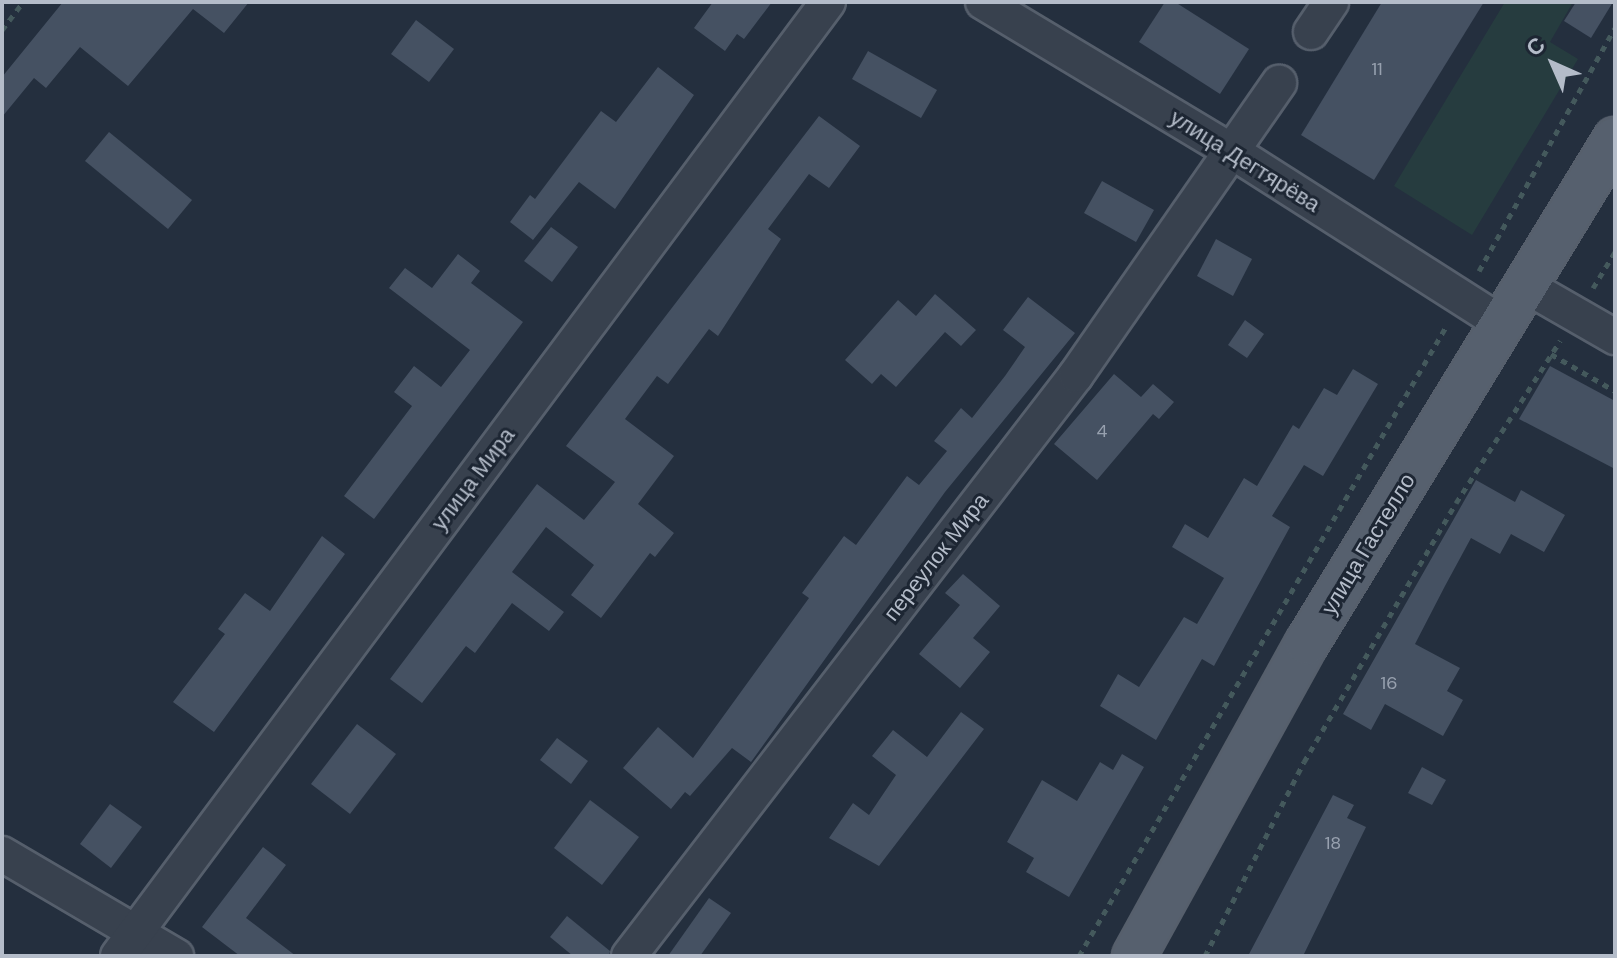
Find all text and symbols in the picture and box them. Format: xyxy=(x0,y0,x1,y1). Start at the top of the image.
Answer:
north arrow xyxy=(1513,24,1593,104)
text: С xyxy=(1520,31,1552,63)
house number: 11 xyxy=(1371,58,1383,80)
street label: улица Дегтярёва xyxy=(1165,104,1325,218)
house number: 4 xyxy=(1097,420,1107,442)
street label: улица Мира xyxy=(426,423,520,535)
street label: улица Гастелло xyxy=(1316,469,1420,619)
street label: переулок Мира xyxy=(878,488,994,626)
house number: 16 xyxy=(1381,672,1397,694)
house number: 18 xyxy=(1325,832,1341,854)

